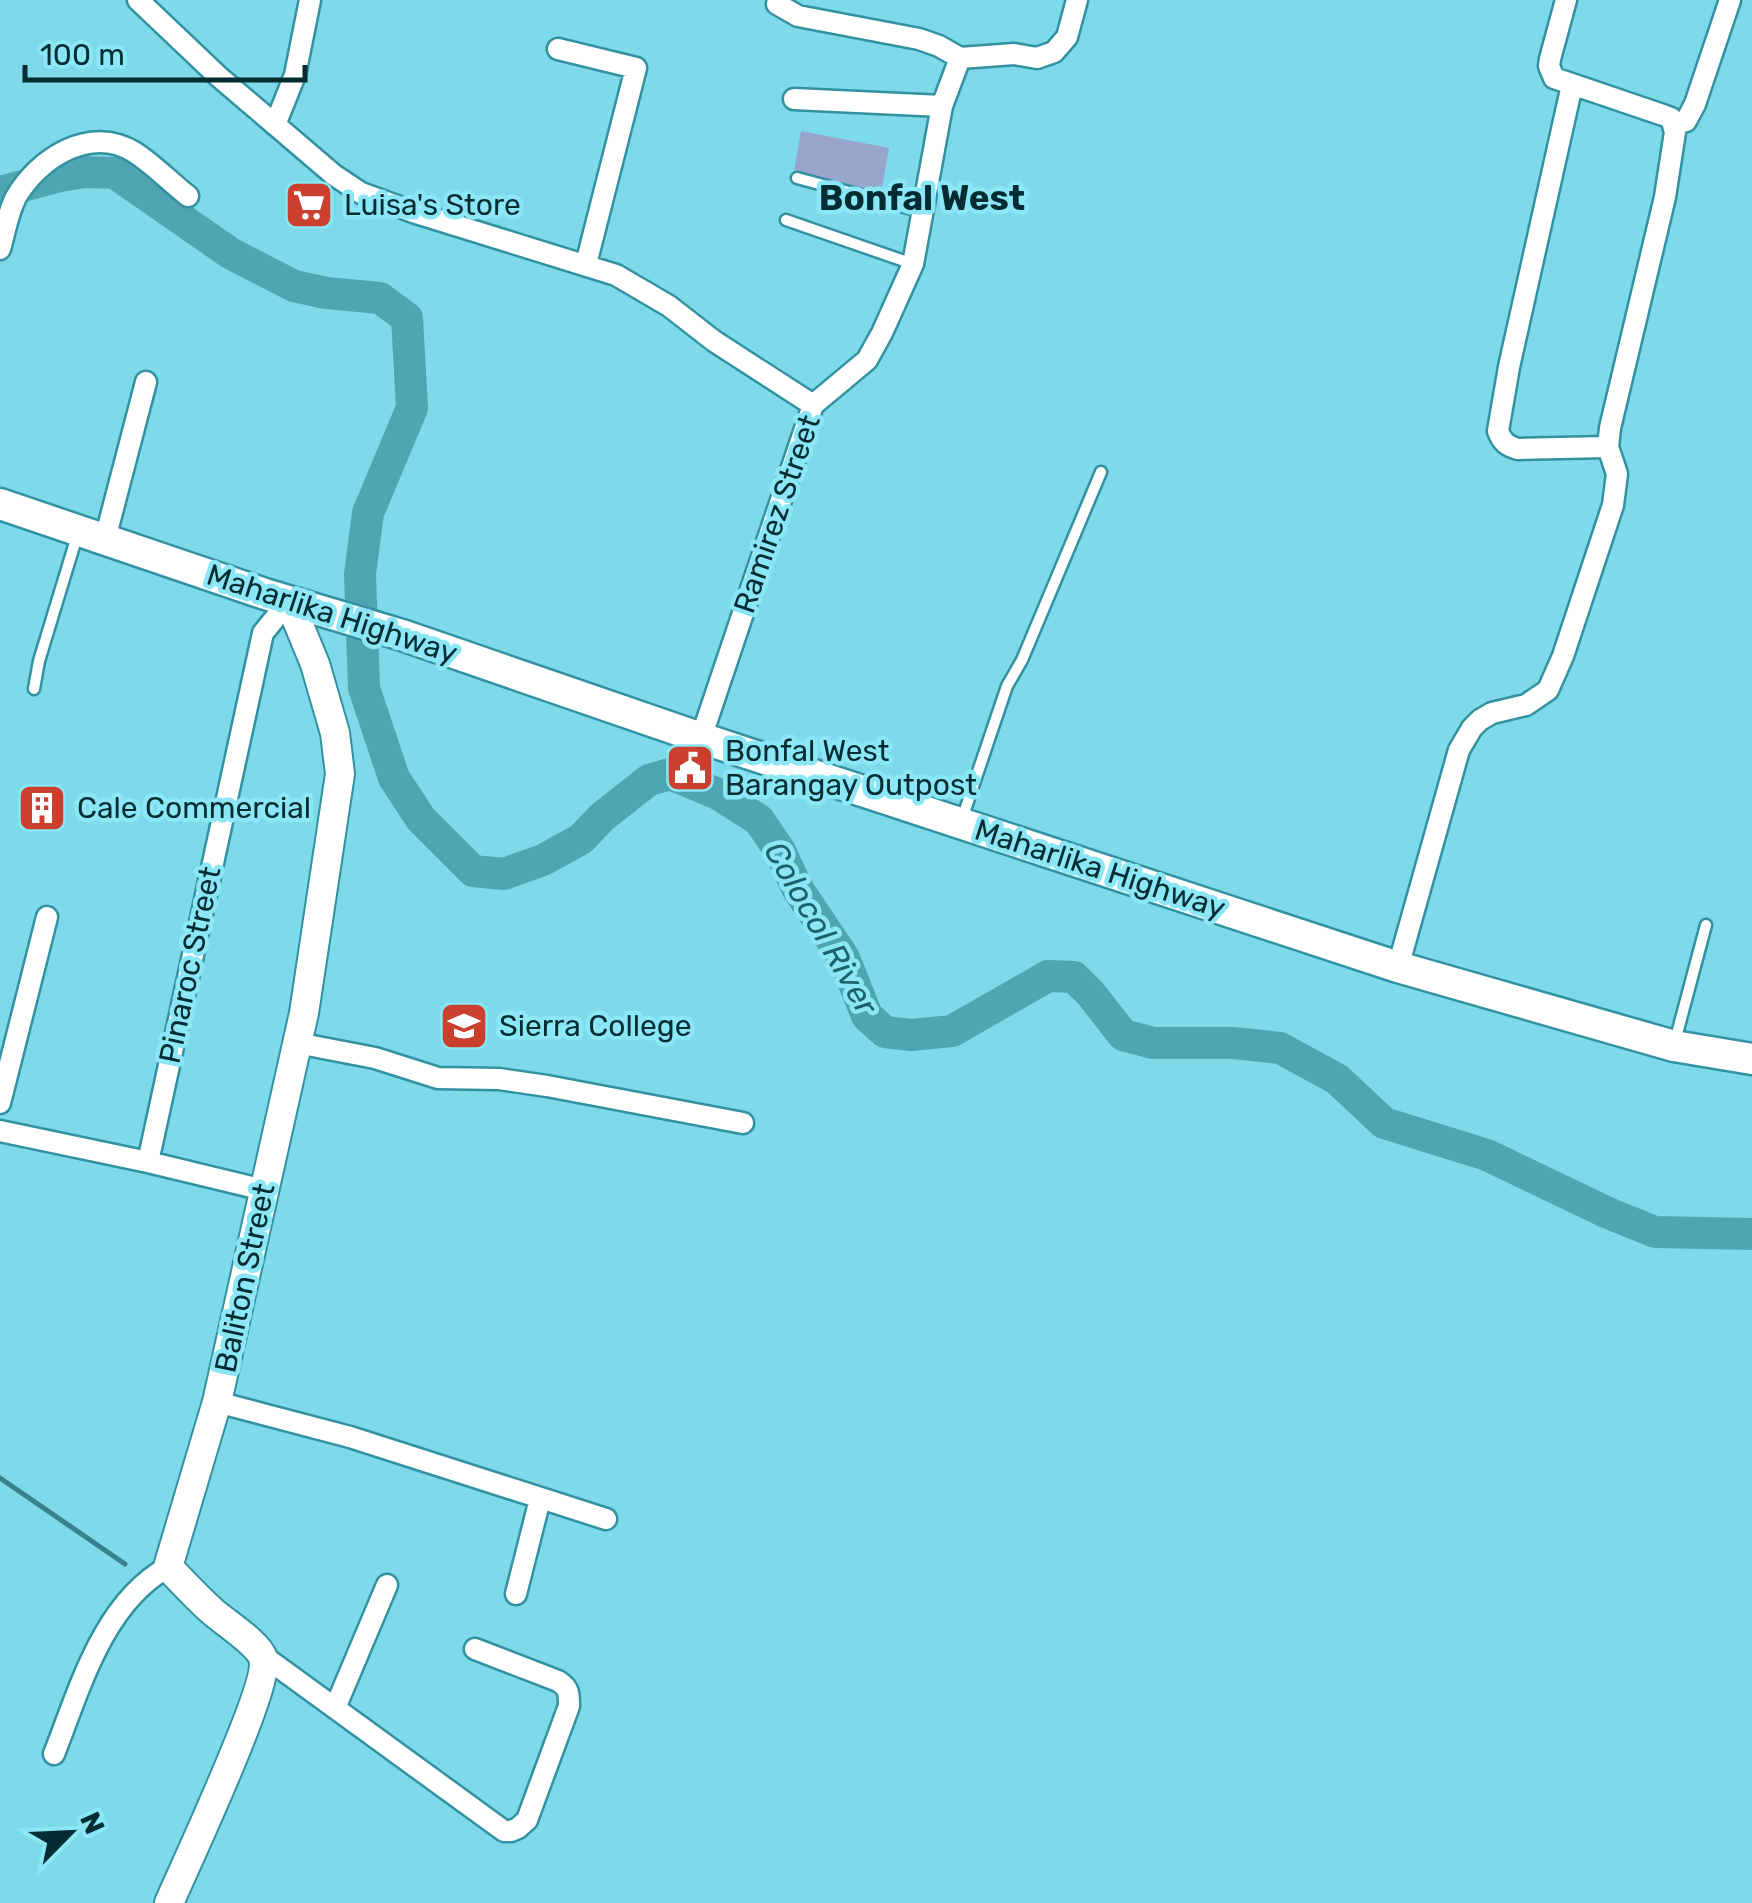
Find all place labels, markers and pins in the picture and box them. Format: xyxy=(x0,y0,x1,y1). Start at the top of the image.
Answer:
supermarket icon: Luisa's Store xyxy=(283,179,335,231)
place label: Luisa's Store xyxy=(344,187,521,223)
place label: Bonfal West Barangay Outpost xyxy=(725,733,977,803)
public building icon: Bonfal West Barangay Outpost xyxy=(664,742,716,794)
building icon: Cale Commercial xyxy=(16,782,68,834)
place label: Cale Commercial xyxy=(77,790,311,826)
school or university icon: Sierra College xyxy=(438,1000,490,1052)
place label: Sierra College xyxy=(499,1008,691,1044)

